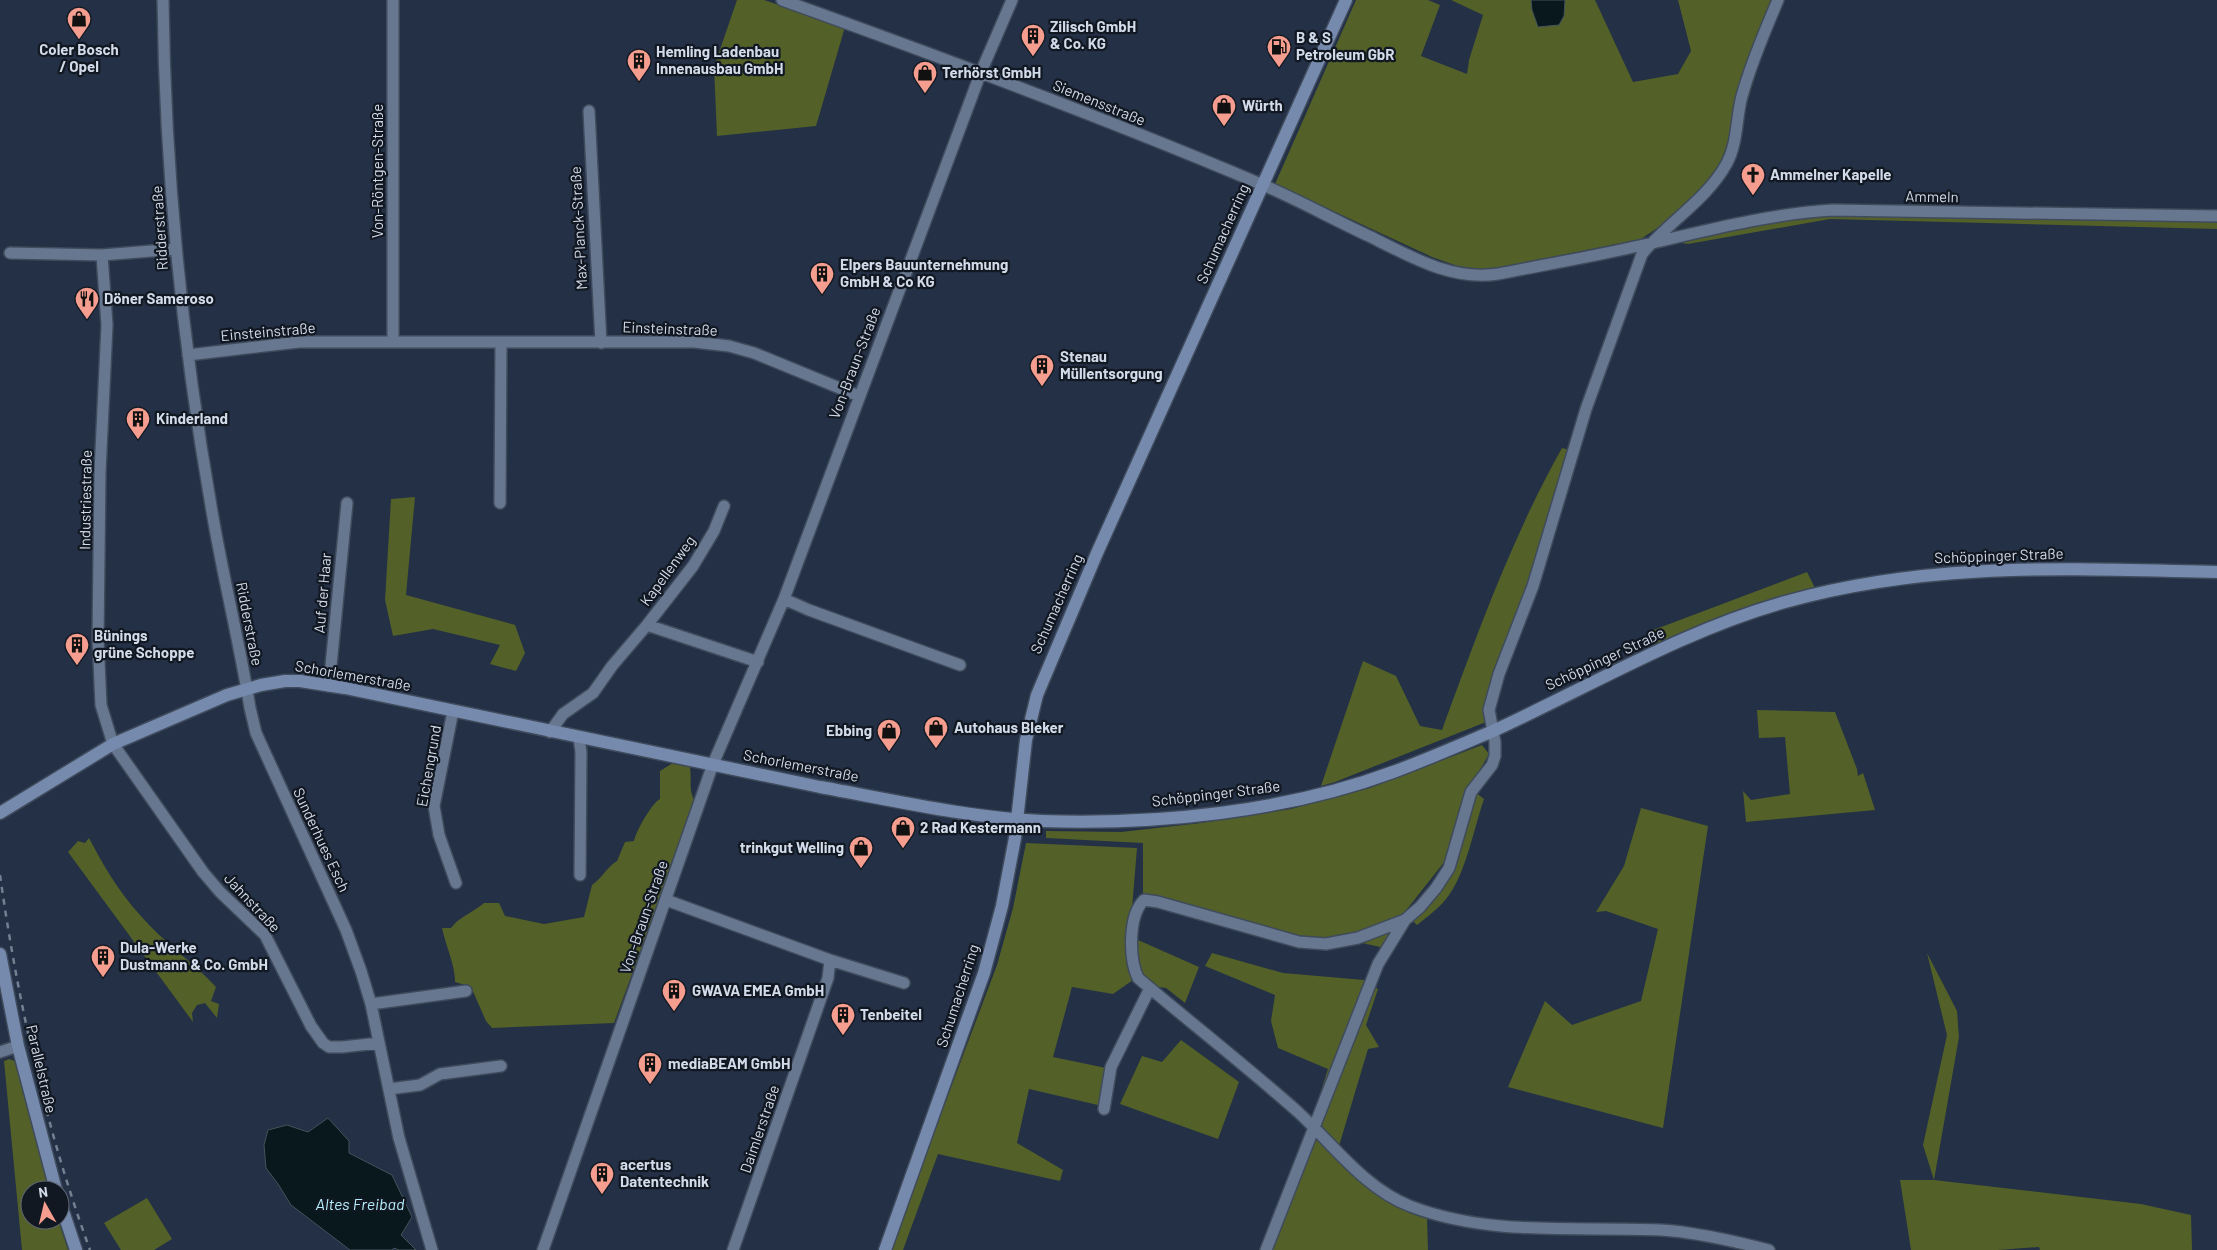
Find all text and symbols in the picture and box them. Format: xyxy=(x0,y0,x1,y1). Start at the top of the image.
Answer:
shop icon: Coler Bosch / Opel xyxy=(66,6,92,40)
place label: Zilisch GmbH & Co. KG xyxy=(1050,17,1136,52)
building icon: Zilisch GmbH & Co. KG xyxy=(1020,23,1046,57)
place label: B & S Petroleum GbR xyxy=(1296,28,1395,63)
fuel station icon: B & S Petroleum GbR xyxy=(1266,34,1292,68)
place label: Coler Bosch / Opel xyxy=(39,40,119,75)
place label: Hemling Ladenbau Innenausbau GmbH xyxy=(656,42,784,77)
building icon: Hemling Ladenbau Innenausbau GmbH xyxy=(626,48,652,82)
shop icon: Terhörst GmbH xyxy=(912,60,938,94)
place label: Terhörst GmbH xyxy=(942,63,1041,81)
street label: Siemensstraße xyxy=(1051,75,1148,129)
shop icon: Würth xyxy=(1211,93,1237,127)
place label: Würth xyxy=(1242,96,1283,114)
street label: Von-Röntgen-Straße xyxy=(368,104,386,238)
church icon: Ammelner Kapelle xyxy=(1740,162,1766,196)
place label: Ammelner Kapelle xyxy=(1770,165,1892,183)
street label: Max-Planck-Straße xyxy=(566,166,590,290)
street label: Schumacherring xyxy=(1192,181,1252,286)
street label: Ridderstraße xyxy=(147,185,171,271)
street label: Ammeln xyxy=(1905,187,1959,205)
place label: Elpers Bauunternehmung GmbH & Co KG xyxy=(840,255,1008,290)
building icon: Elpers Bauunternehmung GmbH & Co KG xyxy=(809,261,835,295)
restaurant icon: Döner Sameroso xyxy=(74,286,100,320)
place label: Döner Sameroso xyxy=(104,289,214,307)
street label: Von-Braun-Straße xyxy=(824,304,884,421)
street label: Einsteinstraße xyxy=(622,317,718,339)
street label: Einsteinstraße xyxy=(220,318,316,344)
place label: Stenau Müllentsorgung xyxy=(1060,347,1163,382)
building icon: Stenau Müllentsorgung xyxy=(1029,353,1055,387)
building icon: Kinderland xyxy=(125,406,151,440)
place label: Kinderland xyxy=(156,409,228,427)
street label: Industriestraße xyxy=(75,450,95,550)
street label: Kapellenweg xyxy=(636,532,699,609)
street label: Schöppinger Straße xyxy=(1934,544,2064,566)
street label: Auf der Haar xyxy=(310,551,335,634)
street label: Schumacherring xyxy=(1026,551,1086,656)
street label: Ridderstraße xyxy=(233,580,267,667)
street label: Schöppinger Straße xyxy=(1542,623,1667,694)
place label: Bünings grüne Schoppe xyxy=(94,626,194,661)
building icon: Bünings grüne Schoppe xyxy=(64,632,90,666)
street label: Schorlemerstraße xyxy=(294,656,413,694)
shop icon: Autohaus Bleker xyxy=(923,715,949,749)
shop icon: Ebbing xyxy=(876,718,902,752)
place label: Autohaus Bleker xyxy=(954,718,1064,736)
place label: Ebbing xyxy=(826,721,872,739)
street label: Eichengrund xyxy=(412,724,444,808)
street label: Schorlemerstraße xyxy=(742,745,861,785)
street label: Schöppinger Straße xyxy=(1151,776,1281,810)
street label: Sunderhues Esch xyxy=(290,785,354,895)
shop icon: 2 Rad Kestermann xyxy=(890,815,916,849)
place label: 2 Rad Kestermann xyxy=(920,818,1041,836)
shop icon: trinkgut Welling xyxy=(848,835,874,869)
place label: trinkgut Welling xyxy=(740,838,844,856)
street label: Von-Braun-Straße xyxy=(615,858,671,976)
street label: Jahnstraße xyxy=(221,869,285,936)
place label: Dula-Werke Dustmann & Co. GmbH xyxy=(120,938,268,973)
street label: Schumacherring xyxy=(932,942,982,1050)
building icon: Dula-Werke Dustmann & Co. GmbH xyxy=(90,944,116,978)
building icon: GWAVA EMEA GmbH xyxy=(661,978,687,1012)
place label: GWAVA EMEA GmbH xyxy=(692,981,824,999)
building icon: Tenbeitel xyxy=(830,1002,856,1036)
place label: Tenbeitel xyxy=(860,1005,922,1023)
street label: Parallelstraße xyxy=(23,1023,61,1115)
building icon: mediaBEAM GmbH xyxy=(637,1051,663,1085)
place label: mediaBEAM GmbH xyxy=(668,1054,790,1072)
street label: Daimlerstraße xyxy=(736,1082,783,1175)
place label: acertus Datentechnik xyxy=(620,1155,709,1190)
building icon: acertus Datentechnik xyxy=(589,1161,615,1195)
north arrow xyxy=(20,1180,70,1230)
text: N xyxy=(37,1183,49,1201)
water label: Altes Freibad xyxy=(316,1194,405,1213)

